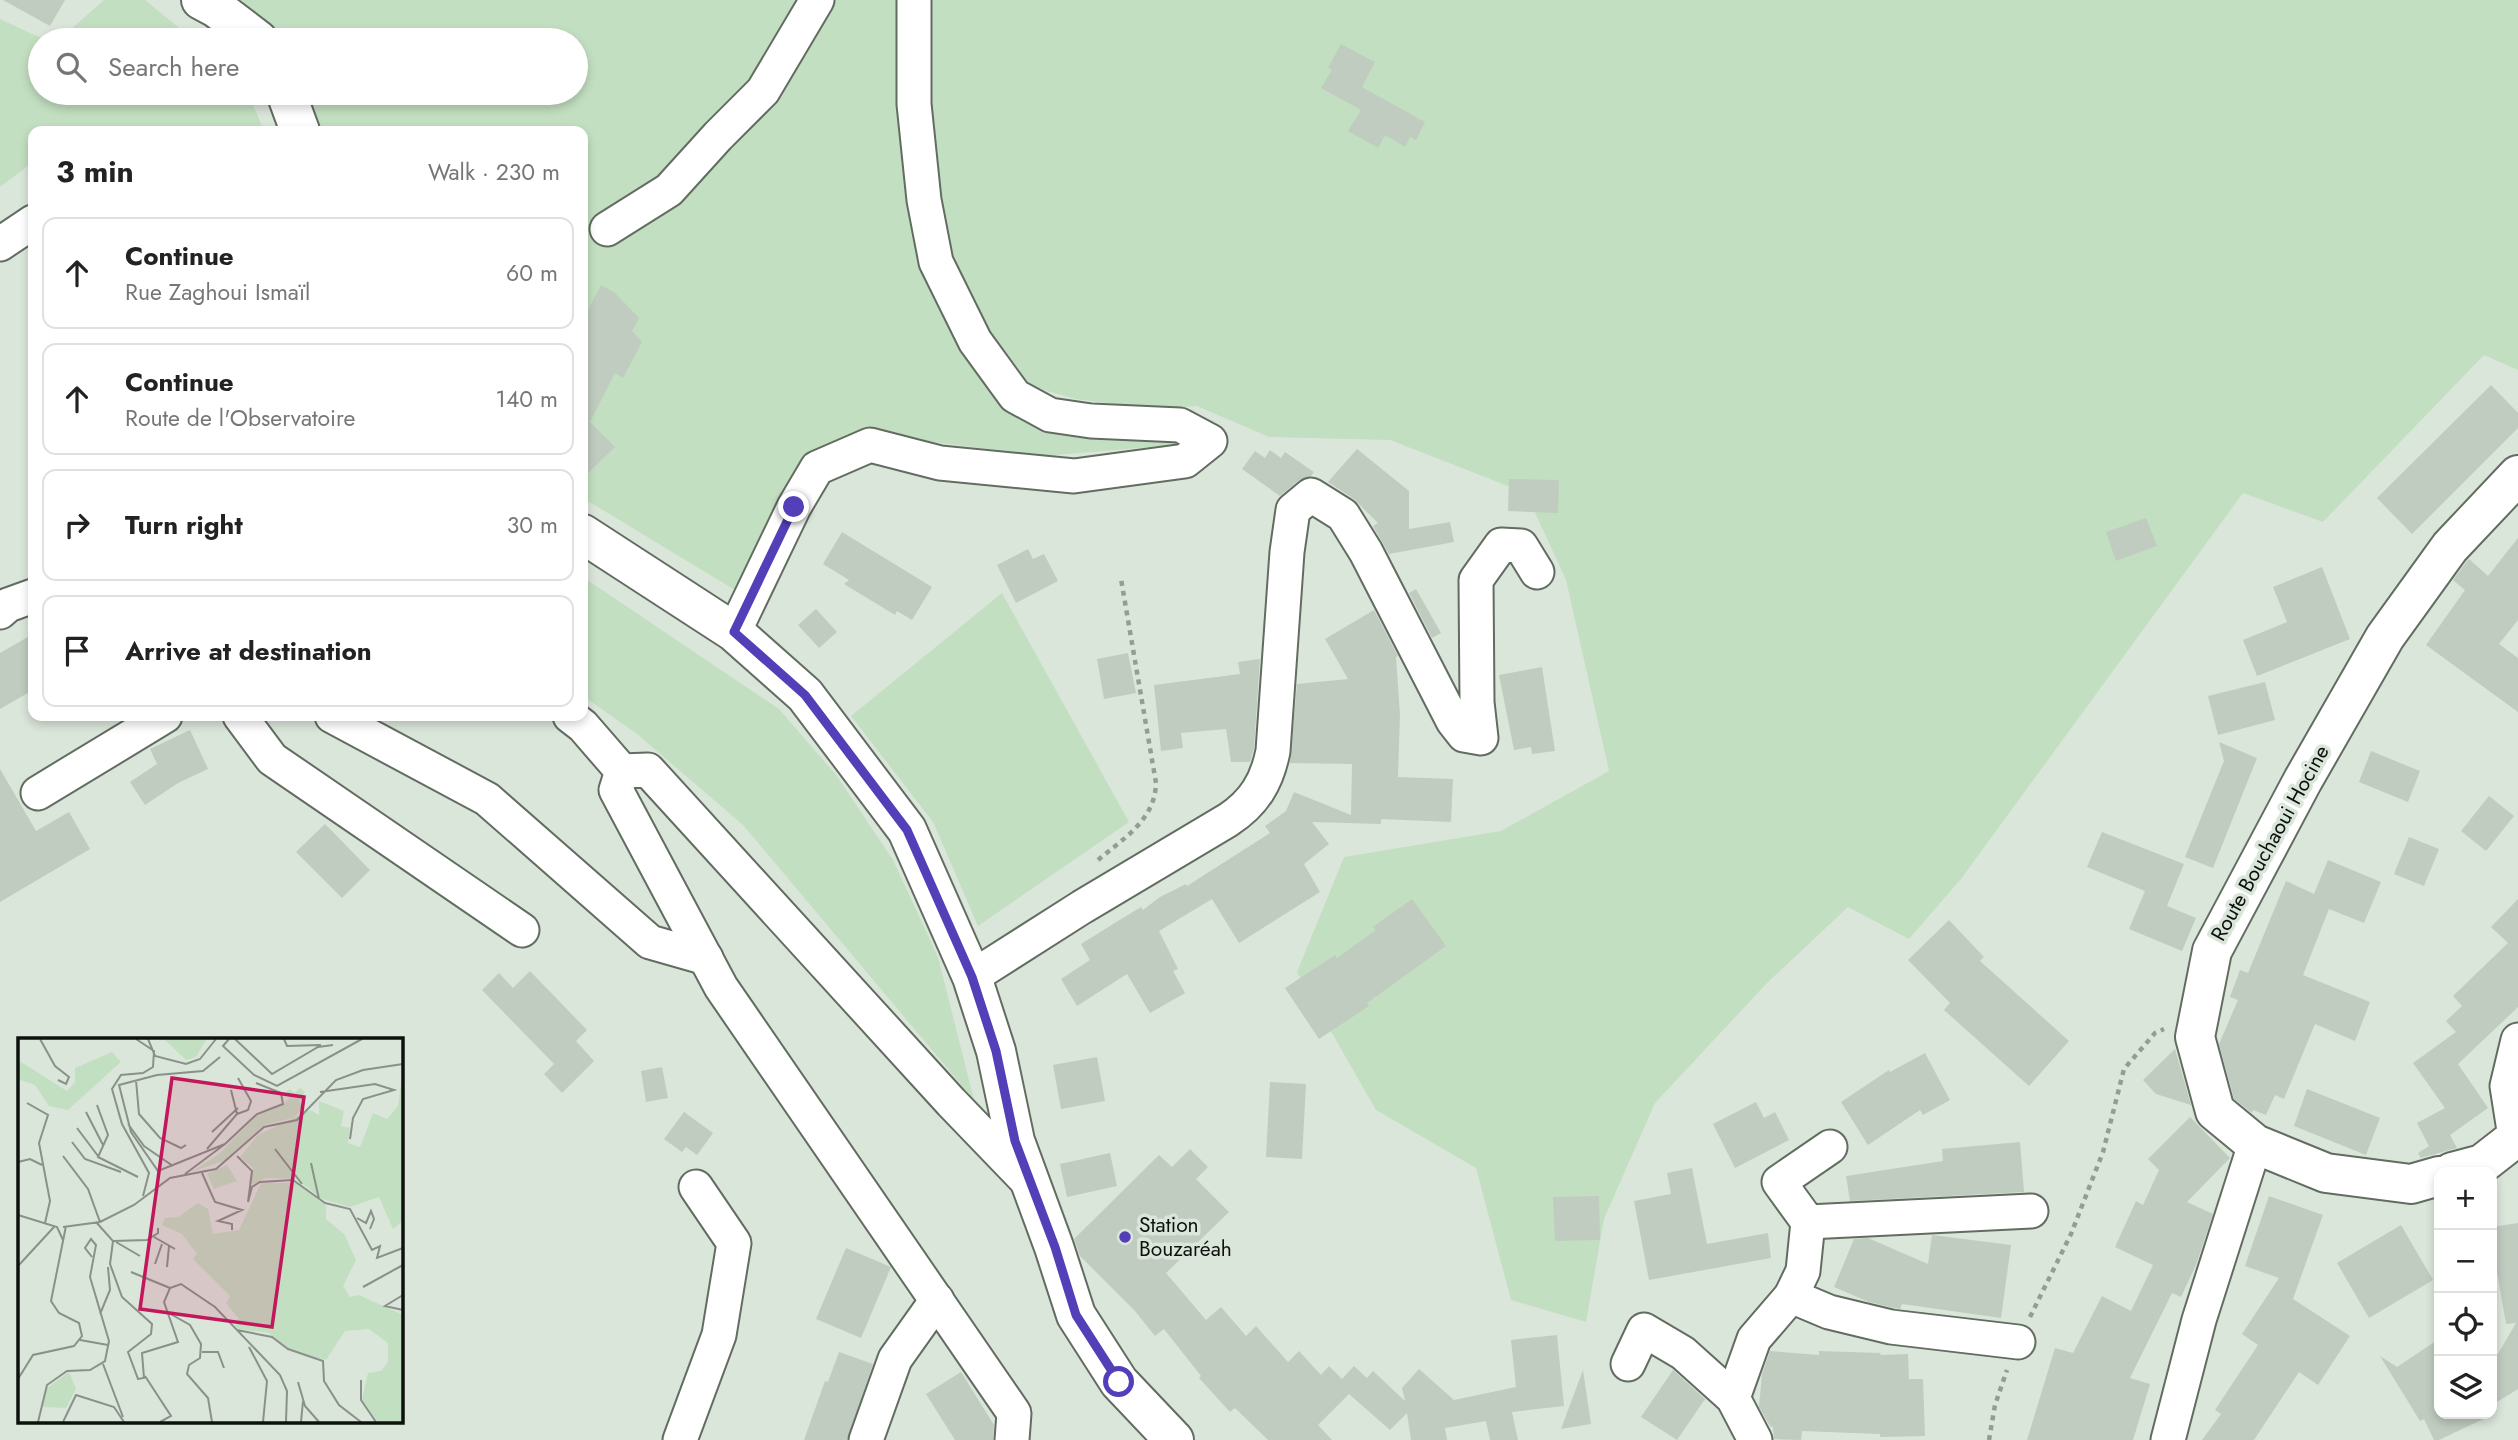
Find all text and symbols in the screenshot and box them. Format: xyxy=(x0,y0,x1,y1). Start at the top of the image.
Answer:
search box xyxy=(28,28,588,105)
icon: search xyxy=(52,48,90,86)
text: Search here xyxy=(108,48,240,86)
text: 3 min xyxy=(56,150,134,193)
text: Walk · 230 m xyxy=(428,155,560,189)
text: Continue xyxy=(125,237,234,275)
icon: ahead xyxy=(58,254,96,292)
text: 60 m xyxy=(506,256,558,290)
text: Rue Zaghoui Ismaïl xyxy=(125,275,310,309)
text: Continue xyxy=(125,363,234,401)
icon: ahead xyxy=(58,380,96,418)
text: 140 m xyxy=(496,382,558,416)
text: Route de l'Observatoire xyxy=(125,401,355,435)
route end xyxy=(778,491,809,522)
icon: right xyxy=(58,506,96,544)
text: Turn right xyxy=(125,506,243,544)
text: 30 m xyxy=(507,508,558,542)
icon: arrive xyxy=(58,632,96,670)
text: Arrive at destination xyxy=(125,632,372,670)
street label: Route Bouchaoui Hocine xyxy=(2204,739,2336,946)
inset map xyxy=(18,1038,402,1422)
map controls xyxy=(2434,1167,2497,1419)
button: + xyxy=(2434,1167,2497,1230)
place label: Station Bouzaréah xyxy=(1139,1210,1232,1264)
marker: Station Bouzaréah xyxy=(1117,1229,1133,1245)
button: − xyxy=(2434,1230,2497,1293)
button: locate xyxy=(2434,1293,2497,1356)
button: layers xyxy=(2434,1356,2497,1419)
route start xyxy=(1103,1366,1134,1397)

